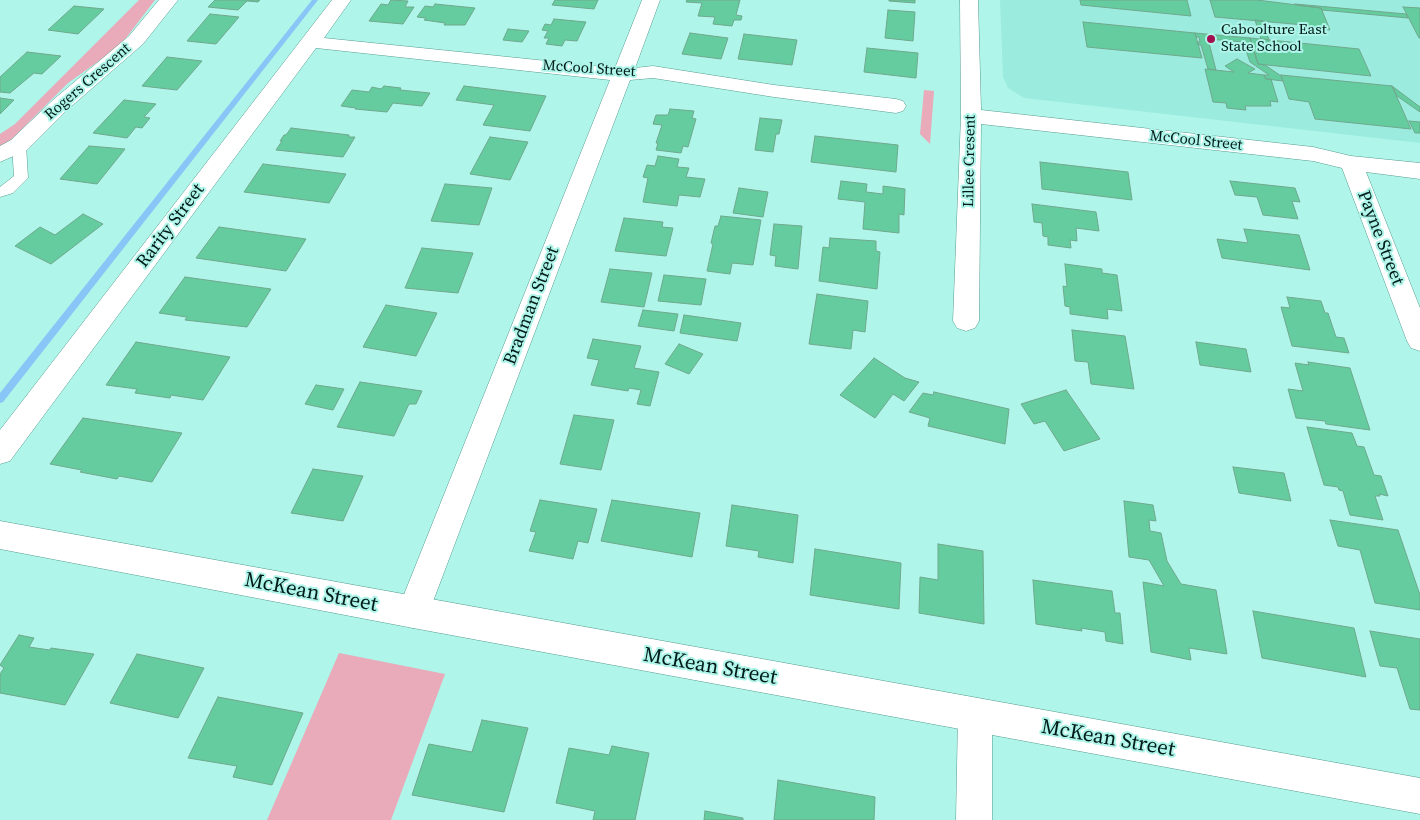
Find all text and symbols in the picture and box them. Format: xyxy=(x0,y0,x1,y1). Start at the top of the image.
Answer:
place label: Caboolture East State School xyxy=(1221,21,1327,56)
marker: Caboolture East State School xyxy=(1205,33,1217,45)
street label: Rogers Crescent xyxy=(41,40,135,124)
street label: McCool Street xyxy=(542,57,636,81)
street label: Lillee Cresent xyxy=(960,115,980,207)
street label: McCool Street xyxy=(1149,127,1243,155)
street label: Rarity Street xyxy=(132,180,210,272)
street label: Payne Street xyxy=(1352,188,1408,288)
street label: Bradman Street xyxy=(500,244,564,368)
street label: McKean Street xyxy=(242,568,380,618)
street label: McKean Street xyxy=(641,643,779,691)
street label: McKean Street xyxy=(1039,715,1177,763)

